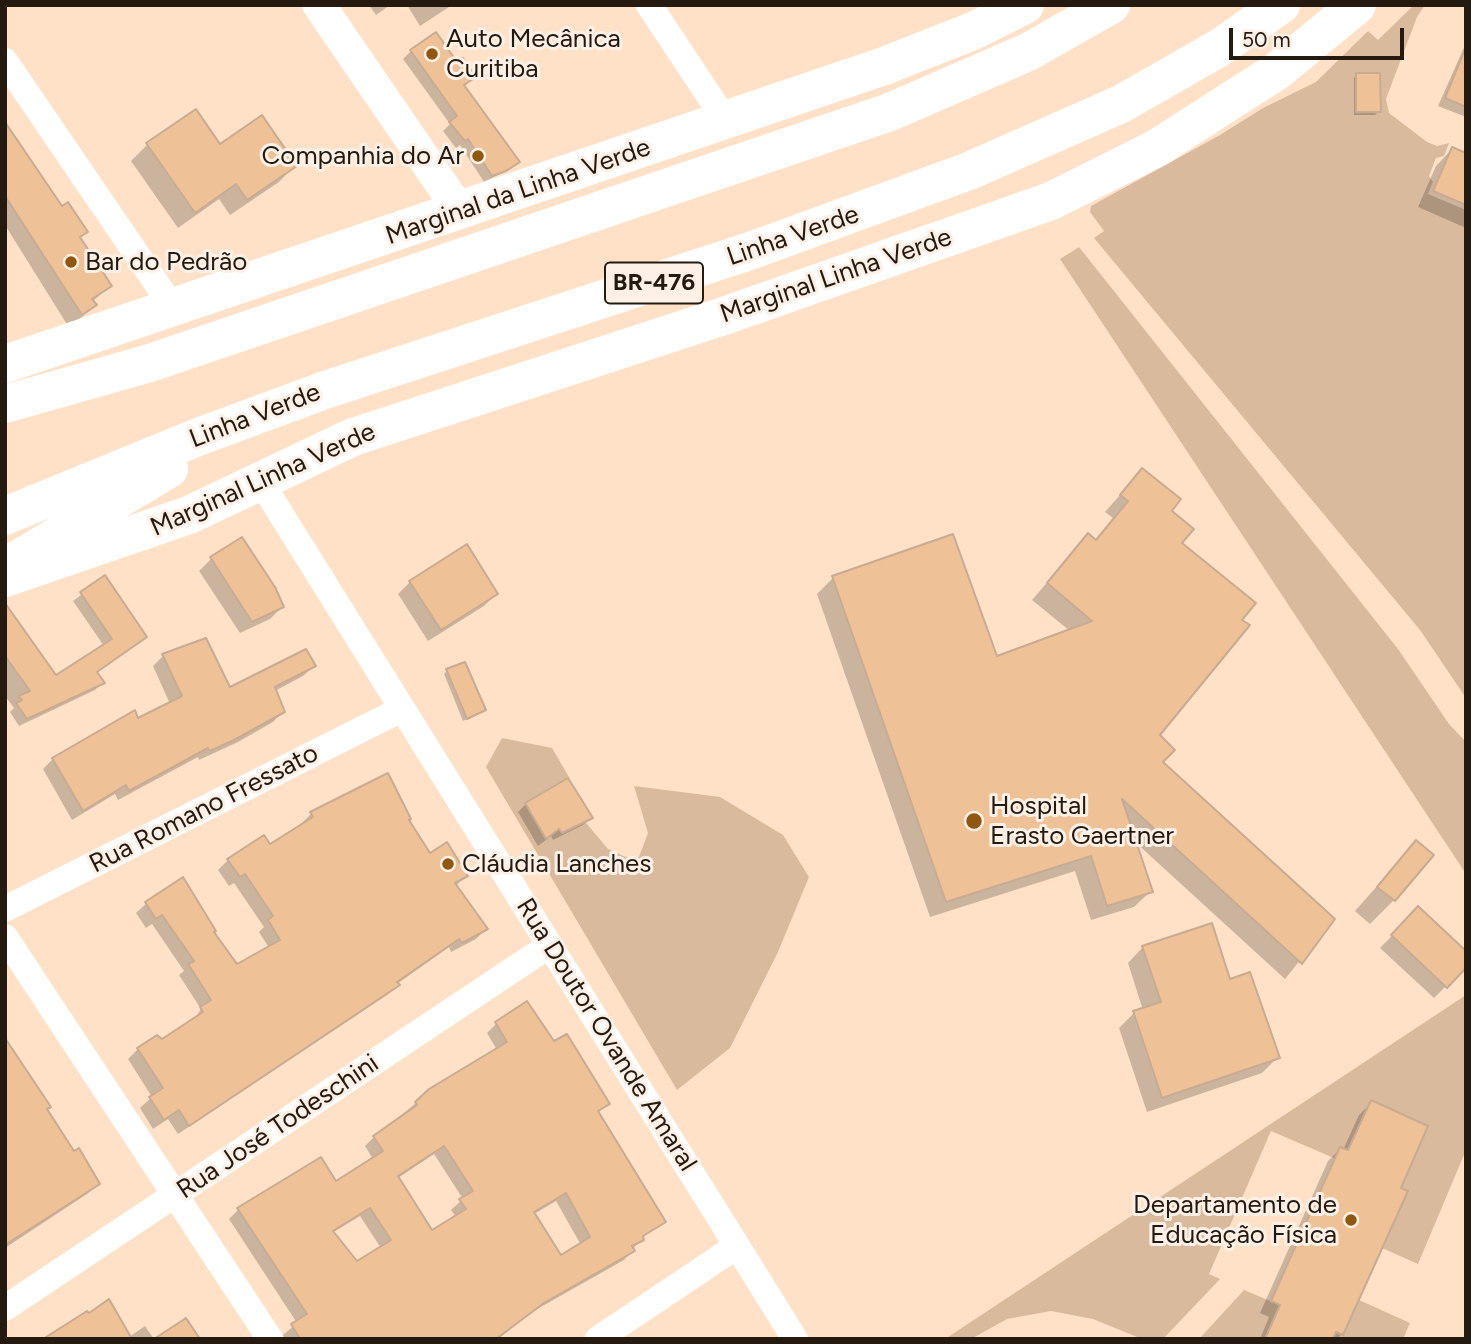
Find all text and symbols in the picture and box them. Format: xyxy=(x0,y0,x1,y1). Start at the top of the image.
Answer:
scale bar xyxy=(1233,14,1408,58)
place label: Auto Mecânica Curitiba xyxy=(446,23,621,84)
text: 50 m xyxy=(1242,27,1291,52)
marker: Auto Mecânica Curitiba xyxy=(424,46,440,62)
street label: Marginal da Linha Verde xyxy=(382,132,654,252)
place label: Companhia do Ar xyxy=(262,140,464,172)
marker: Companhia do Ar xyxy=(470,148,486,164)
street label: Linha Verde xyxy=(723,199,863,273)
street label: Marginal Linha Verde xyxy=(716,222,956,330)
place label: Bar do Pedrão xyxy=(85,246,247,278)
marker: Bar do Pedrão xyxy=(63,254,79,270)
road number: BR-476 xyxy=(605,262,703,304)
street label: Linha Verde xyxy=(185,377,325,455)
street label: Marginal Linha Verde xyxy=(146,416,380,544)
street label: Rua Romano Fressato xyxy=(84,738,324,880)
place label: Hospital Erasto Gaertner xyxy=(990,790,1174,852)
marker: Hospital Erasto Gaertner xyxy=(964,811,984,831)
place label: Cláudia Lanches xyxy=(462,848,651,880)
marker: Cláudia Lanches xyxy=(440,856,456,872)
street label: Rua Doutor Ovande Amaral xyxy=(509,893,703,1177)
street label: Rua José Todeschini xyxy=(171,1048,385,1206)
place label: Departamento de Educação Física xyxy=(1133,1189,1337,1250)
marker: Departamento de Educação Física xyxy=(1343,1212,1359,1228)

